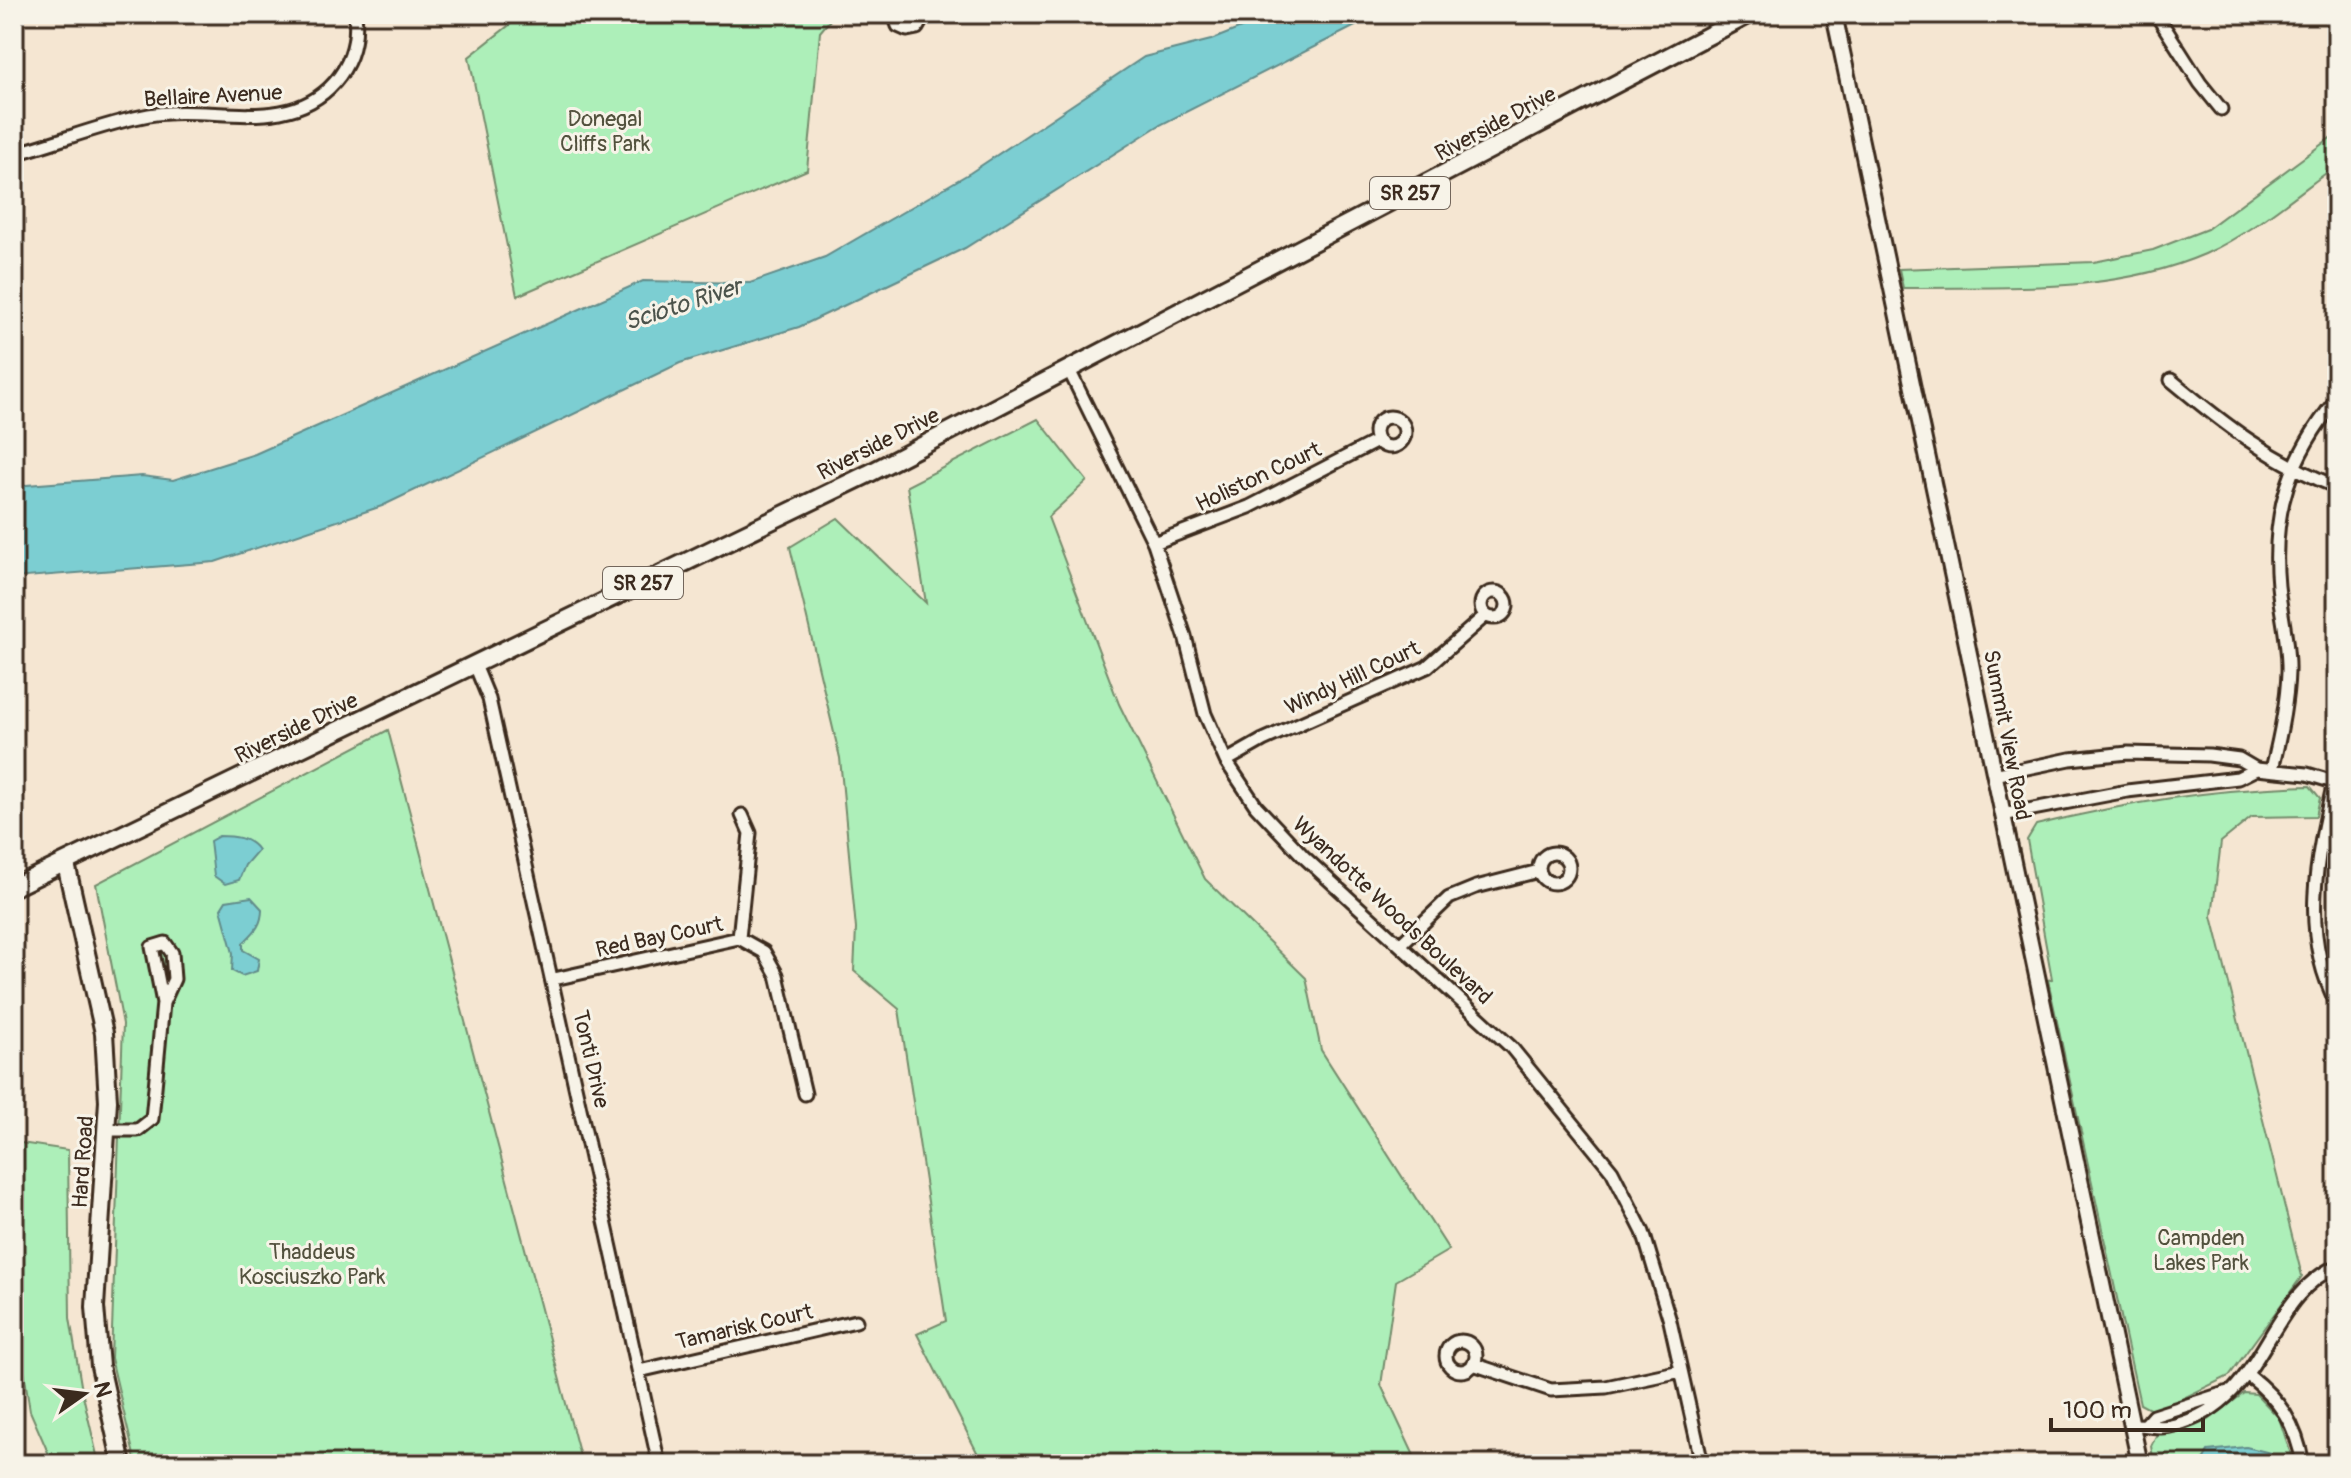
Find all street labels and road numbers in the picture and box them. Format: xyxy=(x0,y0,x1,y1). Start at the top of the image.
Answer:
street label: Bellaire Avenue xyxy=(143,78,283,114)
street label: Riverside Drive xyxy=(1430,80,1561,168)
road number: SR 257 xyxy=(1370,177,1450,209)
street label: Riverside Drive xyxy=(813,401,944,487)
street label: Holiston Court xyxy=(1191,436,1326,518)
road number: SR 257 xyxy=(603,567,683,599)
street label: Windy Hill Court xyxy=(1280,634,1425,721)
street label: Summit View Road xyxy=(1977,648,2037,823)
street label: Riverside Drive xyxy=(230,686,363,770)
street label: Wyandotte Woods Boulevard xyxy=(1286,811,1498,1011)
street label: Red Bay Court xyxy=(593,910,725,964)
street label: Tonti Drive xyxy=(566,1008,616,1111)
street label: Hard Road xyxy=(66,1115,100,1209)
street label: Tamarisk Court xyxy=(673,1298,816,1356)

